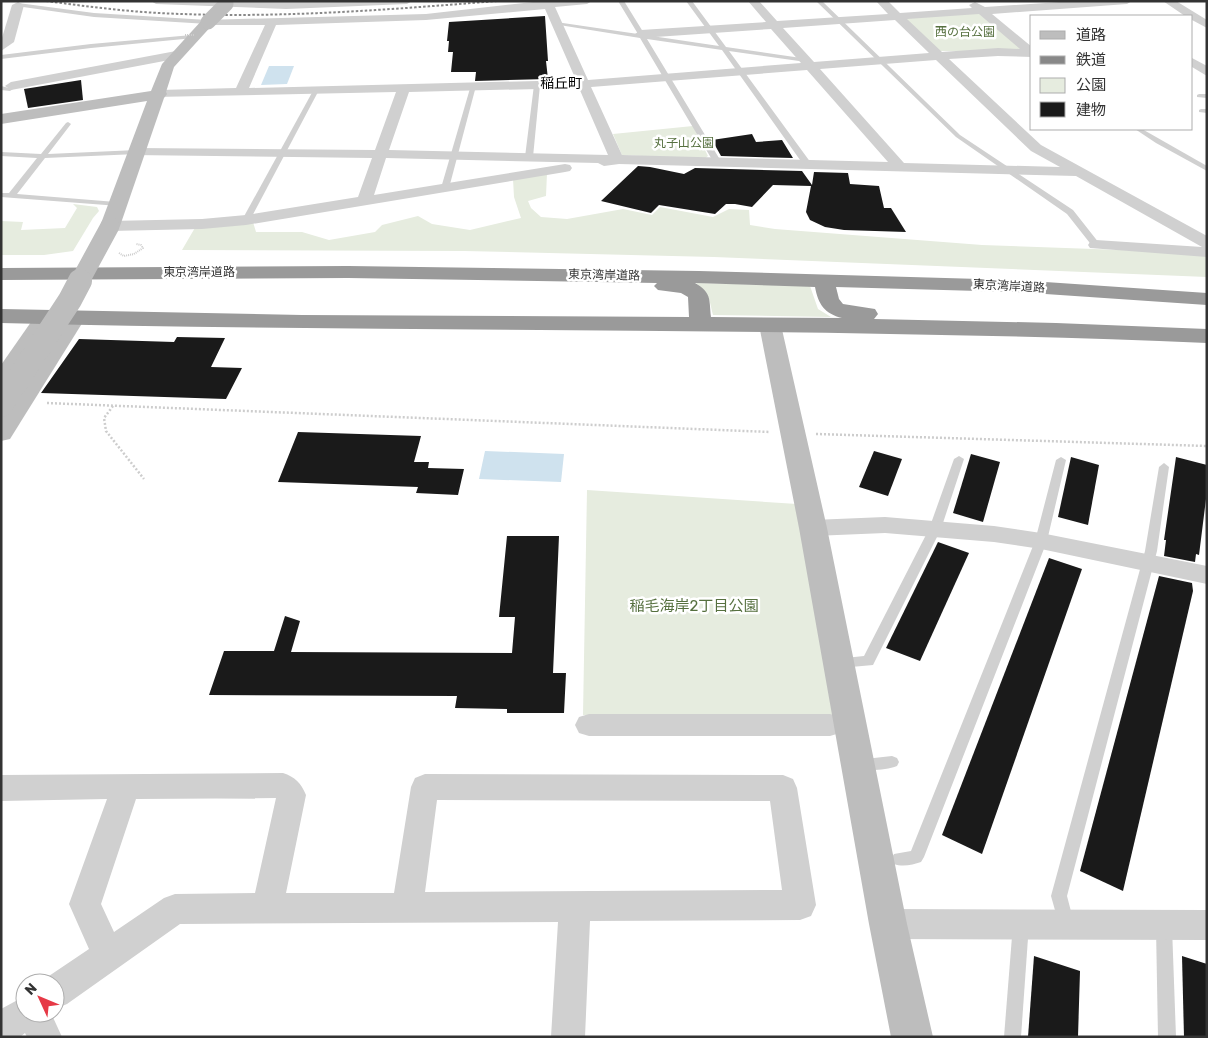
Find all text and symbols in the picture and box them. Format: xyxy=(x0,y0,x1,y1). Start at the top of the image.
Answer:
legend xyxy=(1030,15,1193,130)
park label: 西の台公園 xyxy=(935,25,995,39)
text: 道路 xyxy=(1076,26,1106,44)
text: 鉄道 xyxy=(1076,51,1106,69)
district label: 稲丘町 xyxy=(540,75,582,92)
text: 公園 xyxy=(1076,76,1106,94)
text: 建物 xyxy=(1076,101,1106,119)
park label: 丸子山公園 xyxy=(654,136,714,150)
street label: 東京湾岸道路 xyxy=(163,265,235,279)
street label: 東京湾岸道路 xyxy=(568,267,640,283)
street label: 東京湾岸道路 xyxy=(973,277,1045,295)
park label: 稲毛海岸2丁目公園 xyxy=(630,597,758,615)
north arrow xyxy=(15,973,65,1023)
text: N xyxy=(21,980,41,999)

